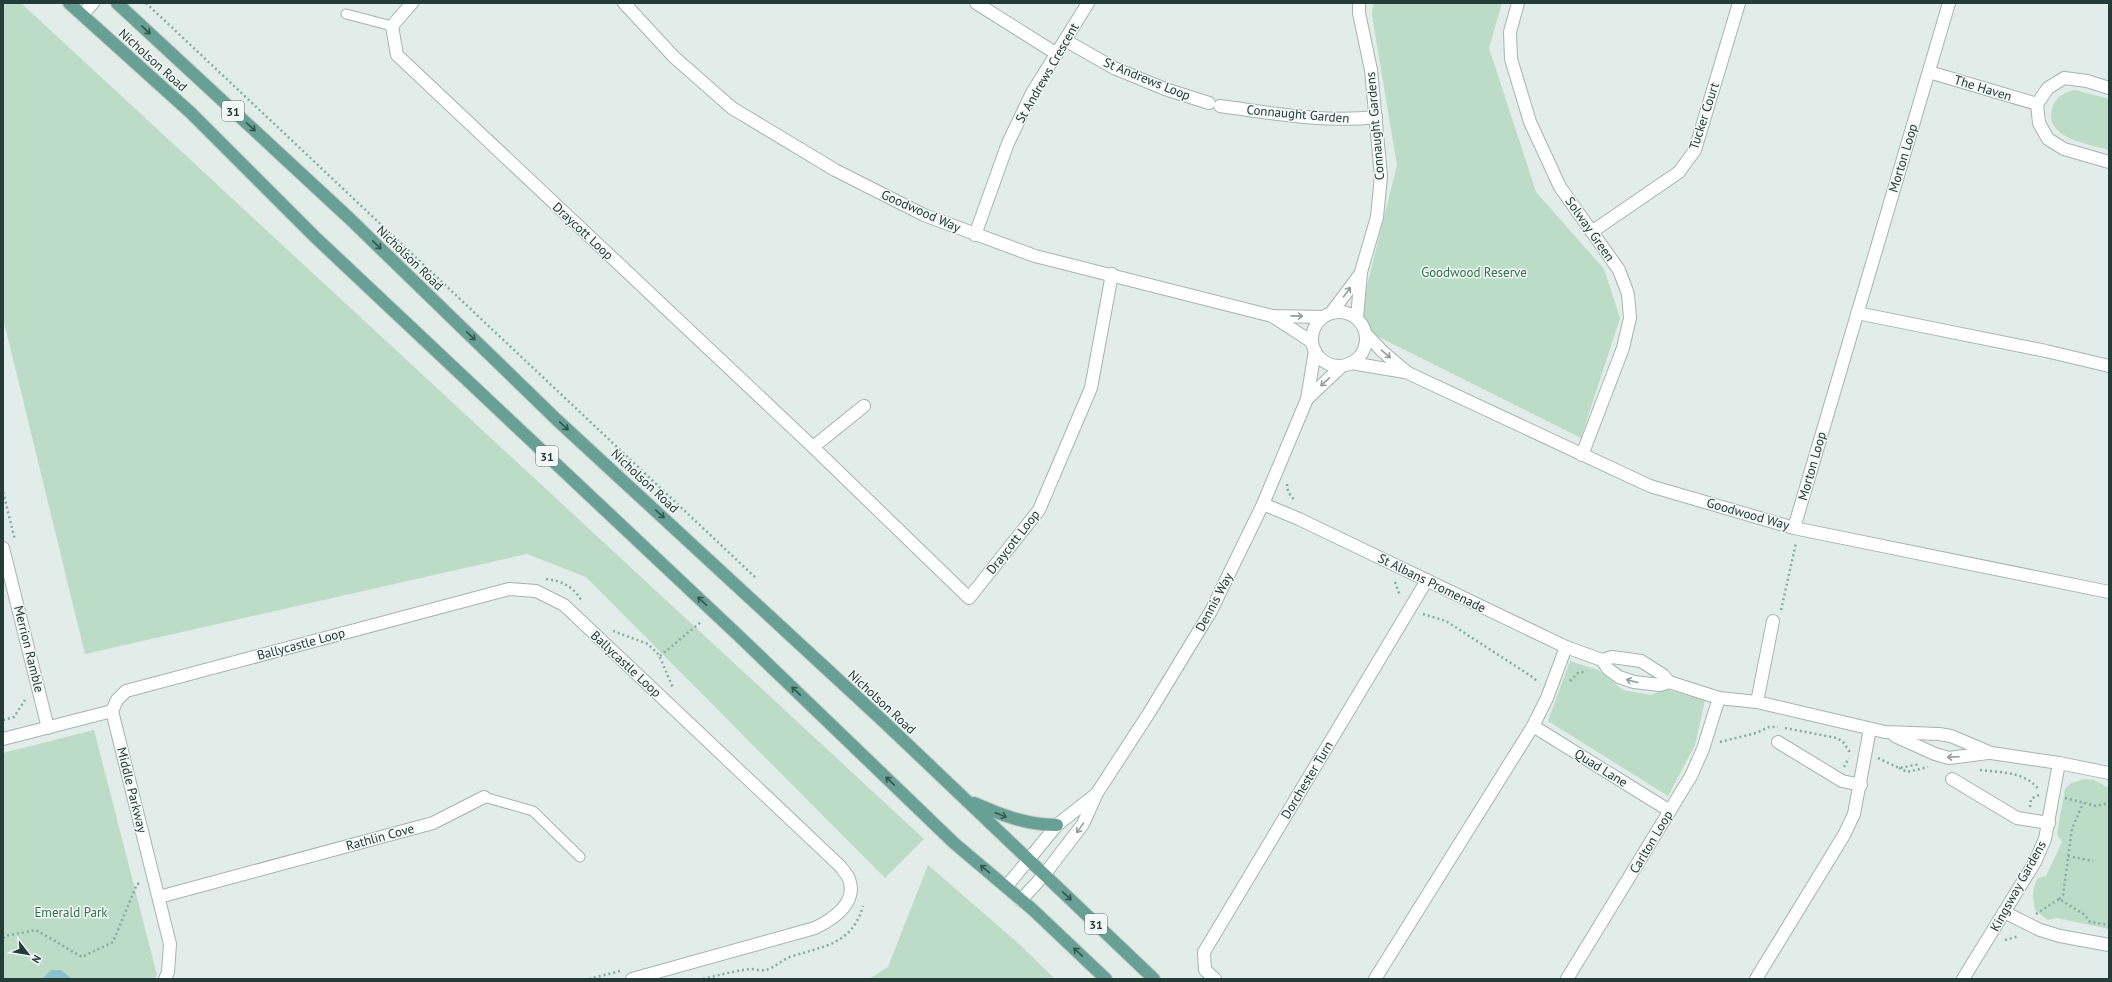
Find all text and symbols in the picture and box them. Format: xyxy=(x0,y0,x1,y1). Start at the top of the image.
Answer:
street label: St Andrews Crescent xyxy=(1011,19,1083,126)
street label: Nicholson Road xyxy=(115,25,191,95)
one-way arrow xyxy=(141,25,151,34)
street label: St Andrews Loop xyxy=(1101,54,1193,104)
street label: Connaught Gardens xyxy=(1362,71,1388,181)
street label: The Haven xyxy=(1952,71,2014,105)
street label: Tucker Court xyxy=(1685,80,1723,152)
road number: 31 xyxy=(222,101,244,121)
street label: Connaught Garden xyxy=(1246,101,1350,127)
street label: Morton Loop xyxy=(1885,122,1921,194)
one-way arrow xyxy=(246,123,256,132)
street label: Goodwood Way xyxy=(879,186,963,236)
street label: Solway Green xyxy=(1561,193,1619,265)
street label: Draycott Loop xyxy=(549,199,617,263)
street label: Nicholson Road xyxy=(373,222,447,294)
one-way arrow xyxy=(372,240,382,250)
park label: Goodwood Reserve xyxy=(1421,264,1527,281)
one-way arrow xyxy=(1342,287,1351,298)
one-way arrow xyxy=(1290,312,1303,320)
one-way arrow xyxy=(466,331,476,341)
one-way arrow xyxy=(1381,350,1391,359)
one-way arrow xyxy=(1320,377,1330,387)
one-way arrow xyxy=(559,421,569,431)
street label: Morton Loop xyxy=(1794,430,1830,502)
street label: Nicholson Road xyxy=(608,445,682,517)
road number: 31 xyxy=(536,446,558,466)
street label: Goodwood Way xyxy=(1705,494,1791,534)
street label: Draycott Loop xyxy=(983,506,1043,578)
one-way arrow xyxy=(654,509,664,518)
street label: St Albans Promenade xyxy=(1375,550,1489,616)
street label: Dennis Way xyxy=(1191,570,1237,634)
one-way arrow xyxy=(697,596,707,606)
street label: Merrion Ramble xyxy=(10,604,48,694)
street label: Ballycastle Loop xyxy=(255,624,347,664)
street label: Ballycastle Loop xyxy=(587,627,665,701)
street label: Nicholson Road xyxy=(845,666,919,738)
one-way arrow xyxy=(1626,677,1639,684)
one-way arrow xyxy=(791,686,801,696)
street label: Dorchester Turn xyxy=(1277,738,1337,822)
street label: Middle Parkway xyxy=(113,745,151,835)
street label: Quad Lane xyxy=(1571,745,1631,791)
one-way arrow xyxy=(1947,753,1960,760)
one-way arrow xyxy=(885,777,895,786)
street label: Carlton Loop xyxy=(1626,807,1676,877)
one-way arrow xyxy=(995,811,1007,819)
street label: Rathlin Cove xyxy=(344,820,416,854)
one-way arrow xyxy=(1076,822,1084,833)
street label: Kingsway Gardens xyxy=(1986,838,2050,934)
one-way arrow xyxy=(980,865,990,874)
one-way arrow xyxy=(1062,891,1072,901)
park label: Emerald Park xyxy=(34,904,108,921)
road number: 31 xyxy=(1085,914,1107,934)
north arrow xyxy=(8,934,48,974)
one-way arrow xyxy=(1073,947,1083,957)
text: N xyxy=(29,952,44,966)

